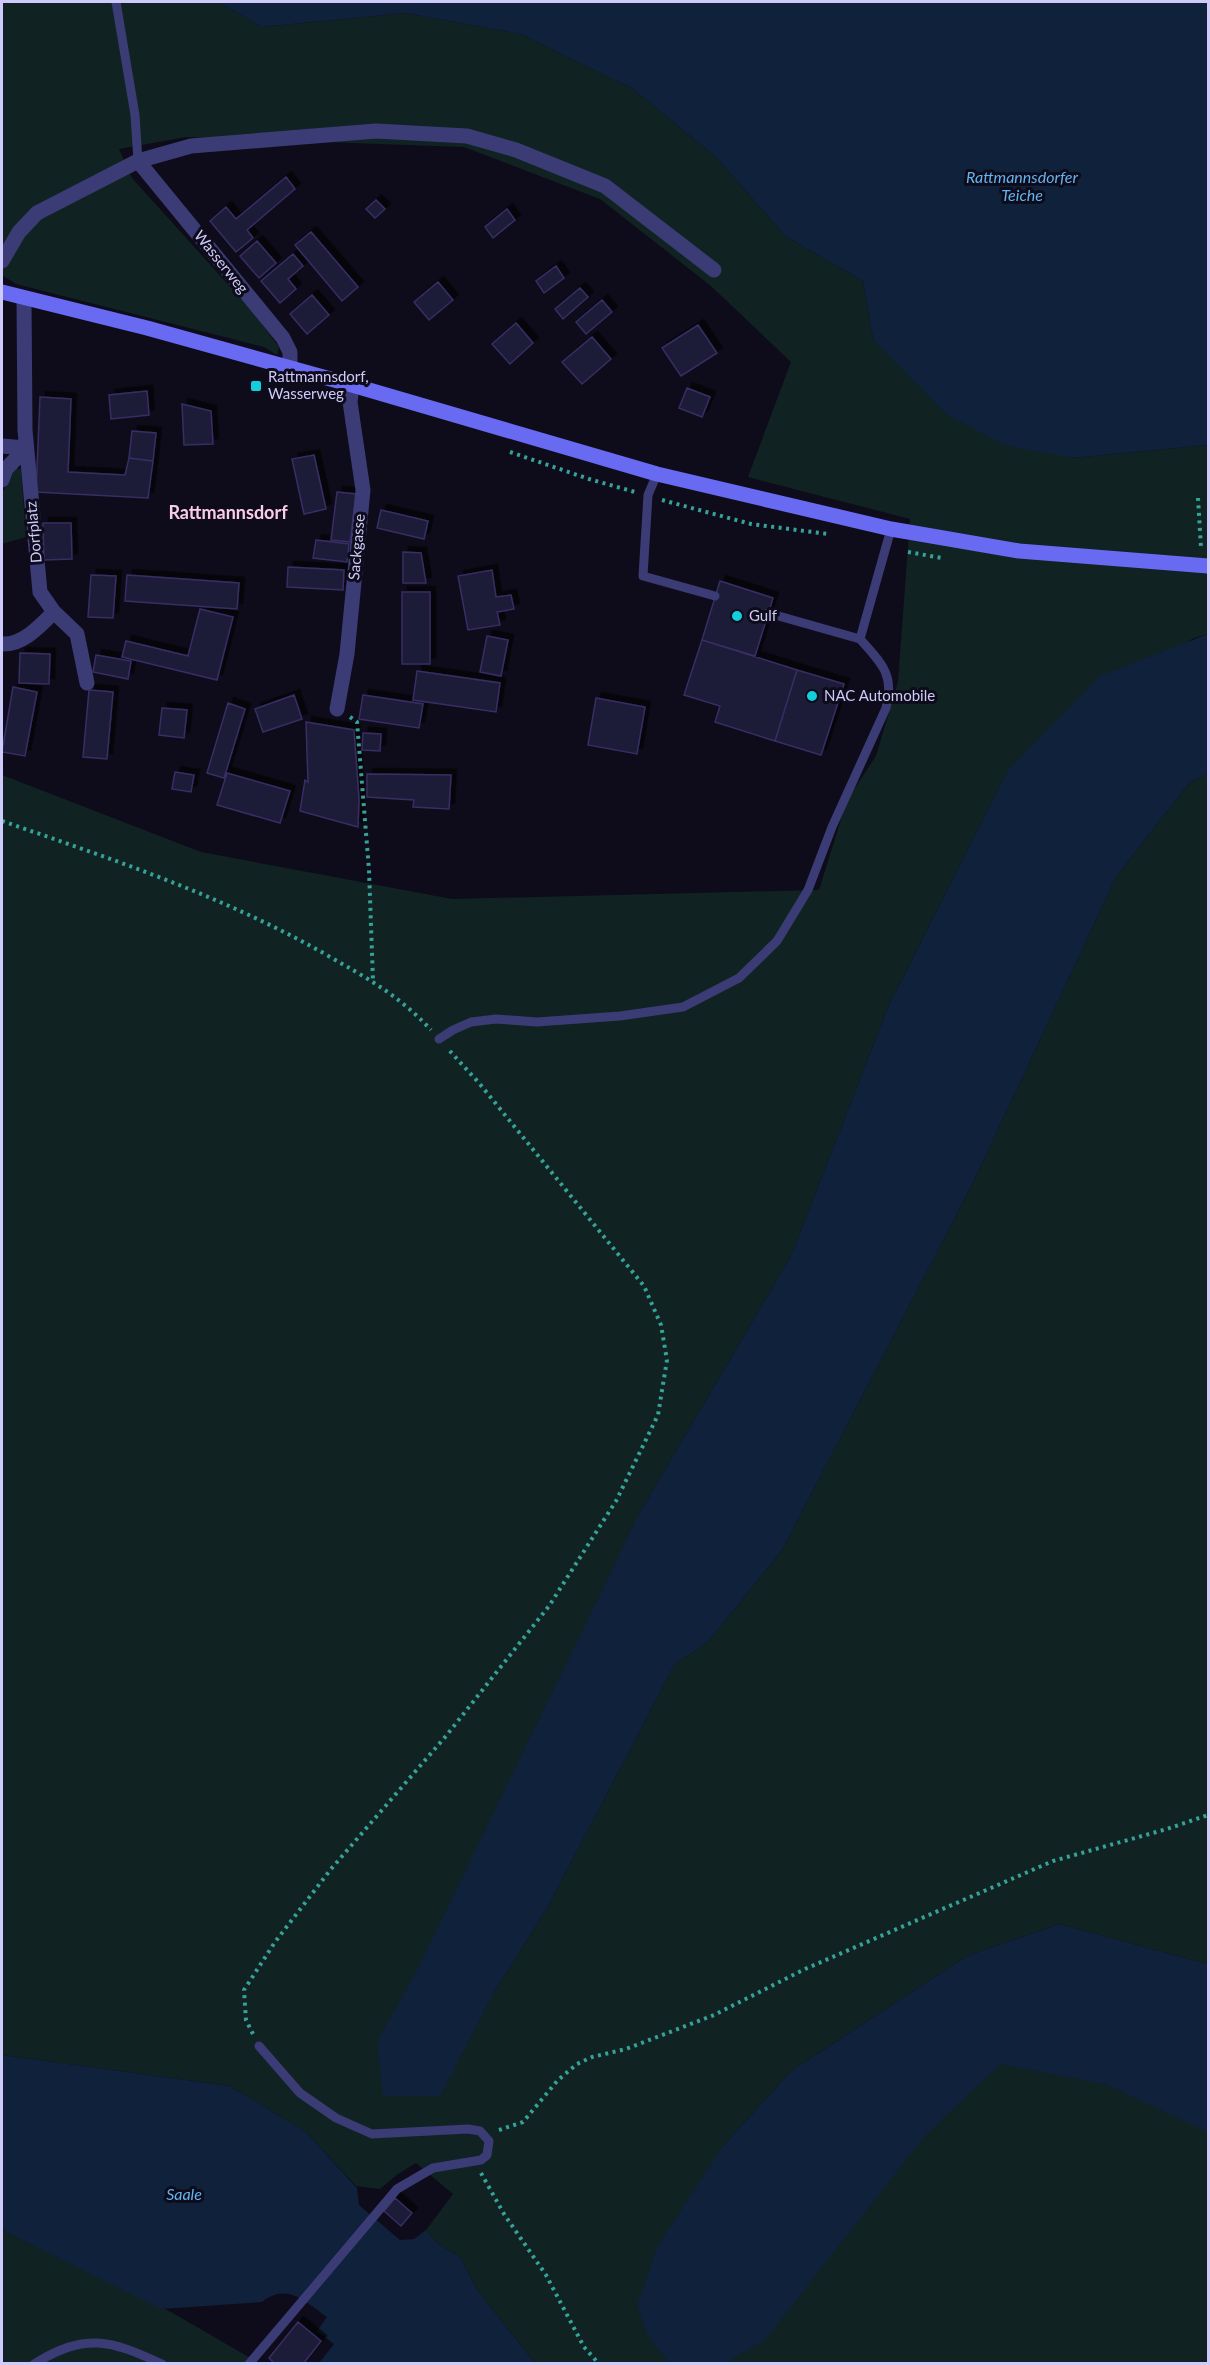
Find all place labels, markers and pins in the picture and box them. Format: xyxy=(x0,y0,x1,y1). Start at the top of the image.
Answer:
place label: Rattmannsdorf, Wasserweg xyxy=(268,367,369,402)
marker: Rattmannsdorf, Wasserweg xyxy=(249,379,263,393)
place label: Gulf xyxy=(749,606,778,624)
marker: Gulf xyxy=(730,609,744,623)
place label: NAC Automobile xyxy=(824,686,935,704)
marker: NAC Automobile xyxy=(805,689,819,703)

